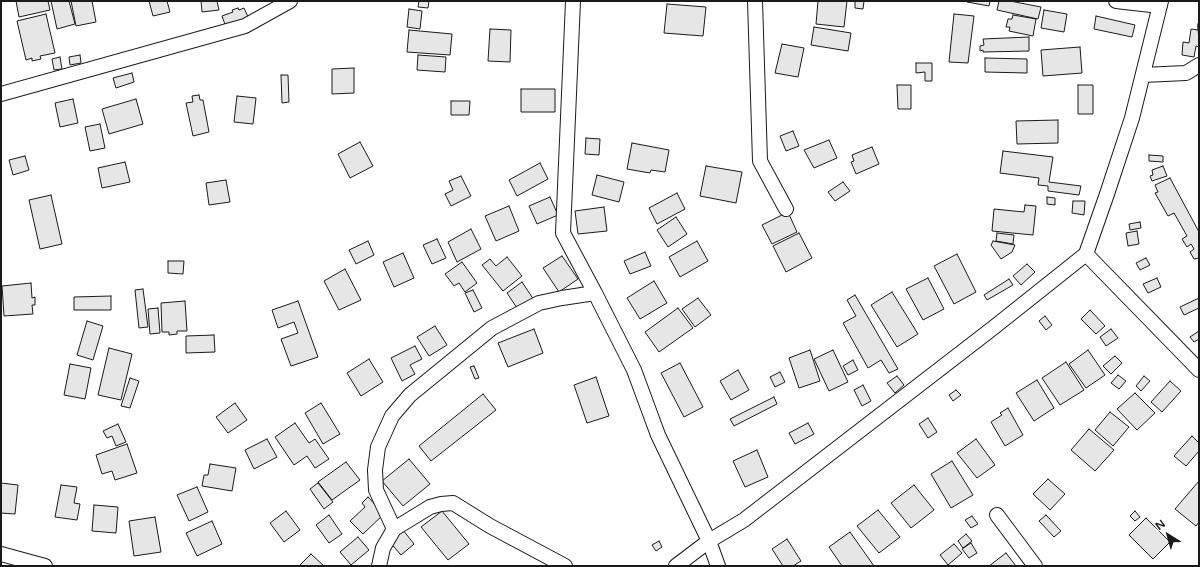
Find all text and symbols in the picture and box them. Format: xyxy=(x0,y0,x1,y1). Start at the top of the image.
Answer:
north arrow xyxy=(1148,515,1188,555)
text: N xyxy=(1153,517,1168,533)

